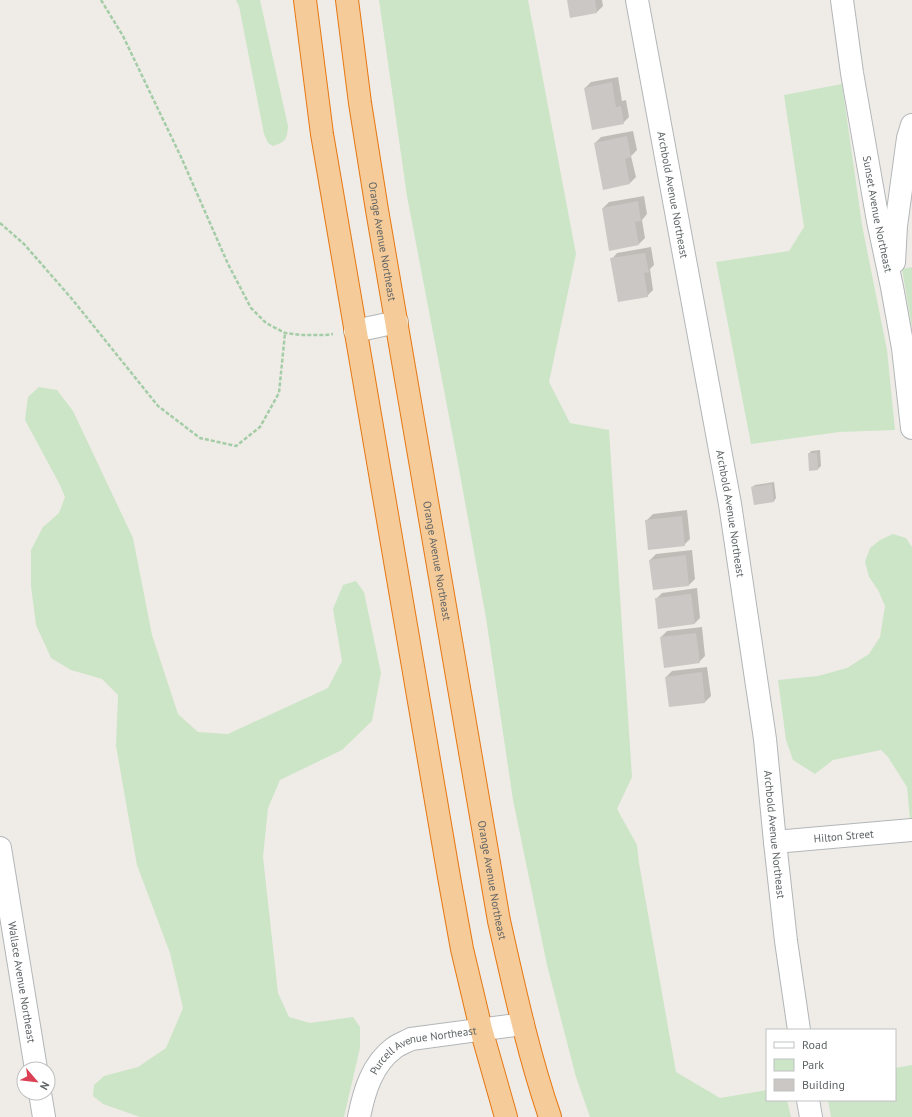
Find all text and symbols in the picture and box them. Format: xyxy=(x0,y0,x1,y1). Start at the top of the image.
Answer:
street label: Archbold Avenue Northeast xyxy=(654,130,692,260)
street label: Sunset Avenue Northeast xyxy=(860,155,896,274)
street label: Orange Avenue Northeast xyxy=(366,181,400,302)
street label: Archbold Avenue Northeast xyxy=(713,449,748,578)
street label: Orange Avenue Northeast xyxy=(420,500,454,622)
street label: Archbold Avenue Northeast xyxy=(761,770,788,899)
street label: Orange Avenue Northeast xyxy=(475,819,510,941)
street label: Hilton Street xyxy=(813,826,875,846)
street label: Wallace Avenue Northeast xyxy=(5,920,39,1044)
street label: Purcell Avenue Northeast xyxy=(367,1023,478,1077)
legend xyxy=(766,1029,896,1101)
text: Road xyxy=(802,1037,827,1052)
text: Park xyxy=(802,1057,824,1072)
north arrow xyxy=(16,1061,56,1101)
text: Building xyxy=(802,1077,845,1092)
text: N xyxy=(37,1079,53,1092)

